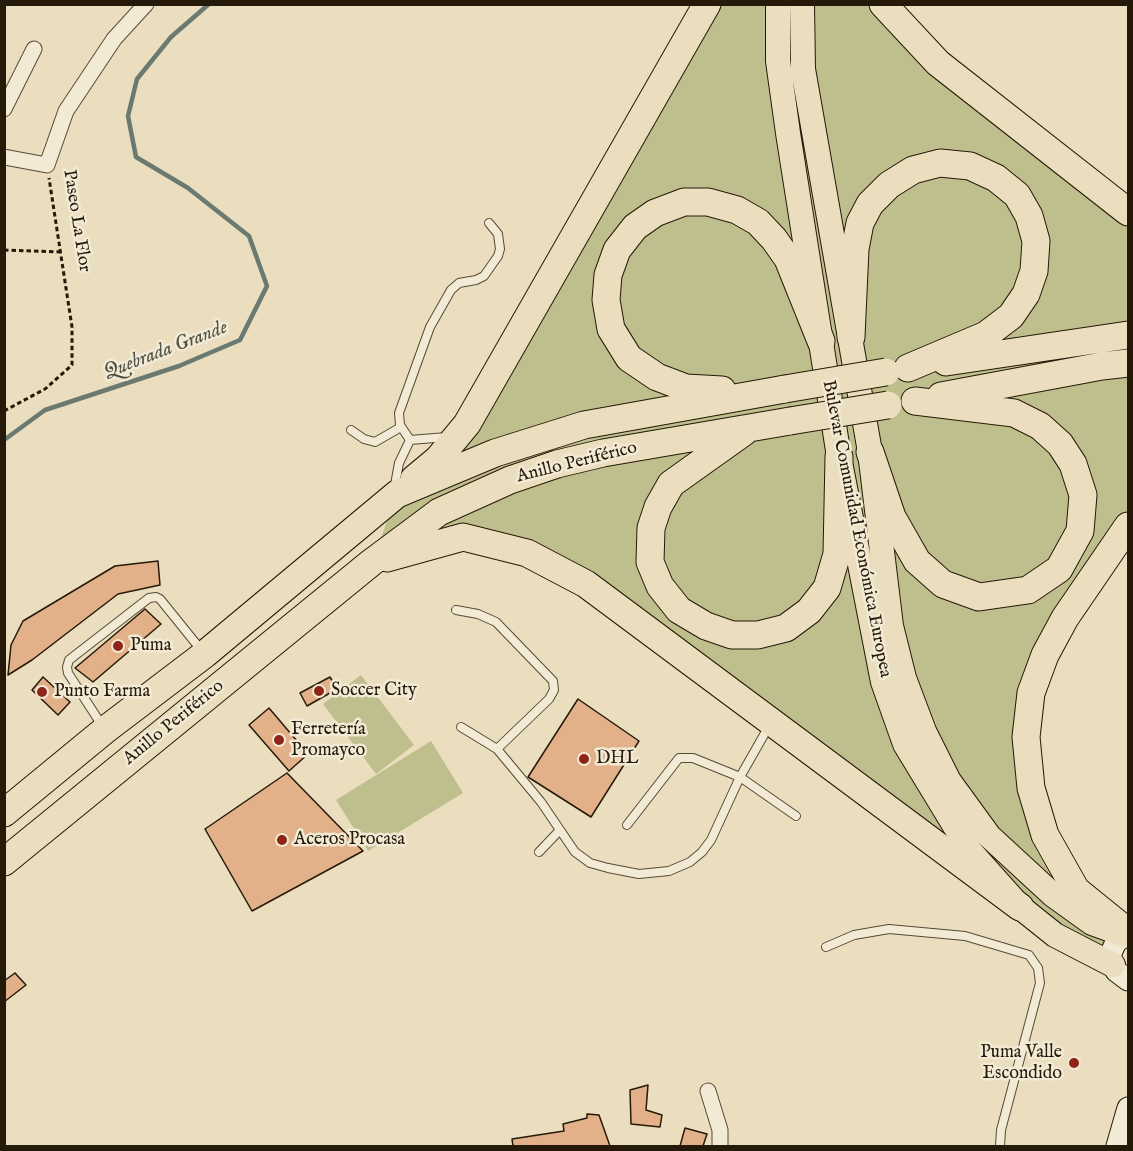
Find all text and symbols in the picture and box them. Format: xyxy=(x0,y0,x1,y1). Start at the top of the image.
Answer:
street label: Paseo La Flor xyxy=(57,168,95,274)
water label: Quebrada Grande xyxy=(101,316,231,386)
street label: Bulevar Comunidad Económica Europea xyxy=(817,378,895,680)
street label: Anillo Periférico xyxy=(515,438,639,488)
place label: Puma xyxy=(130,635,171,657)
marker: Puma xyxy=(111,639,125,653)
street label: Anillo Periférico xyxy=(119,676,229,770)
place label: Soccer City xyxy=(331,680,417,702)
place label: Punto Farma xyxy=(54,681,150,703)
marker: Soccer City xyxy=(312,684,326,698)
marker: Punto Farma xyxy=(35,685,49,699)
place label: Ferretería Promayco xyxy=(291,719,366,762)
marker: Ferretería Promayco xyxy=(272,733,286,747)
place label: DHL xyxy=(596,748,639,770)
marker: DHL xyxy=(577,752,591,766)
place label: Aceros Procasa xyxy=(294,829,405,851)
marker: Aceros Procasa xyxy=(275,833,289,847)
place label: Puma Valle Escondido xyxy=(980,1042,1062,1084)
marker: Puma Valle Escondido xyxy=(1067,1056,1081,1070)

